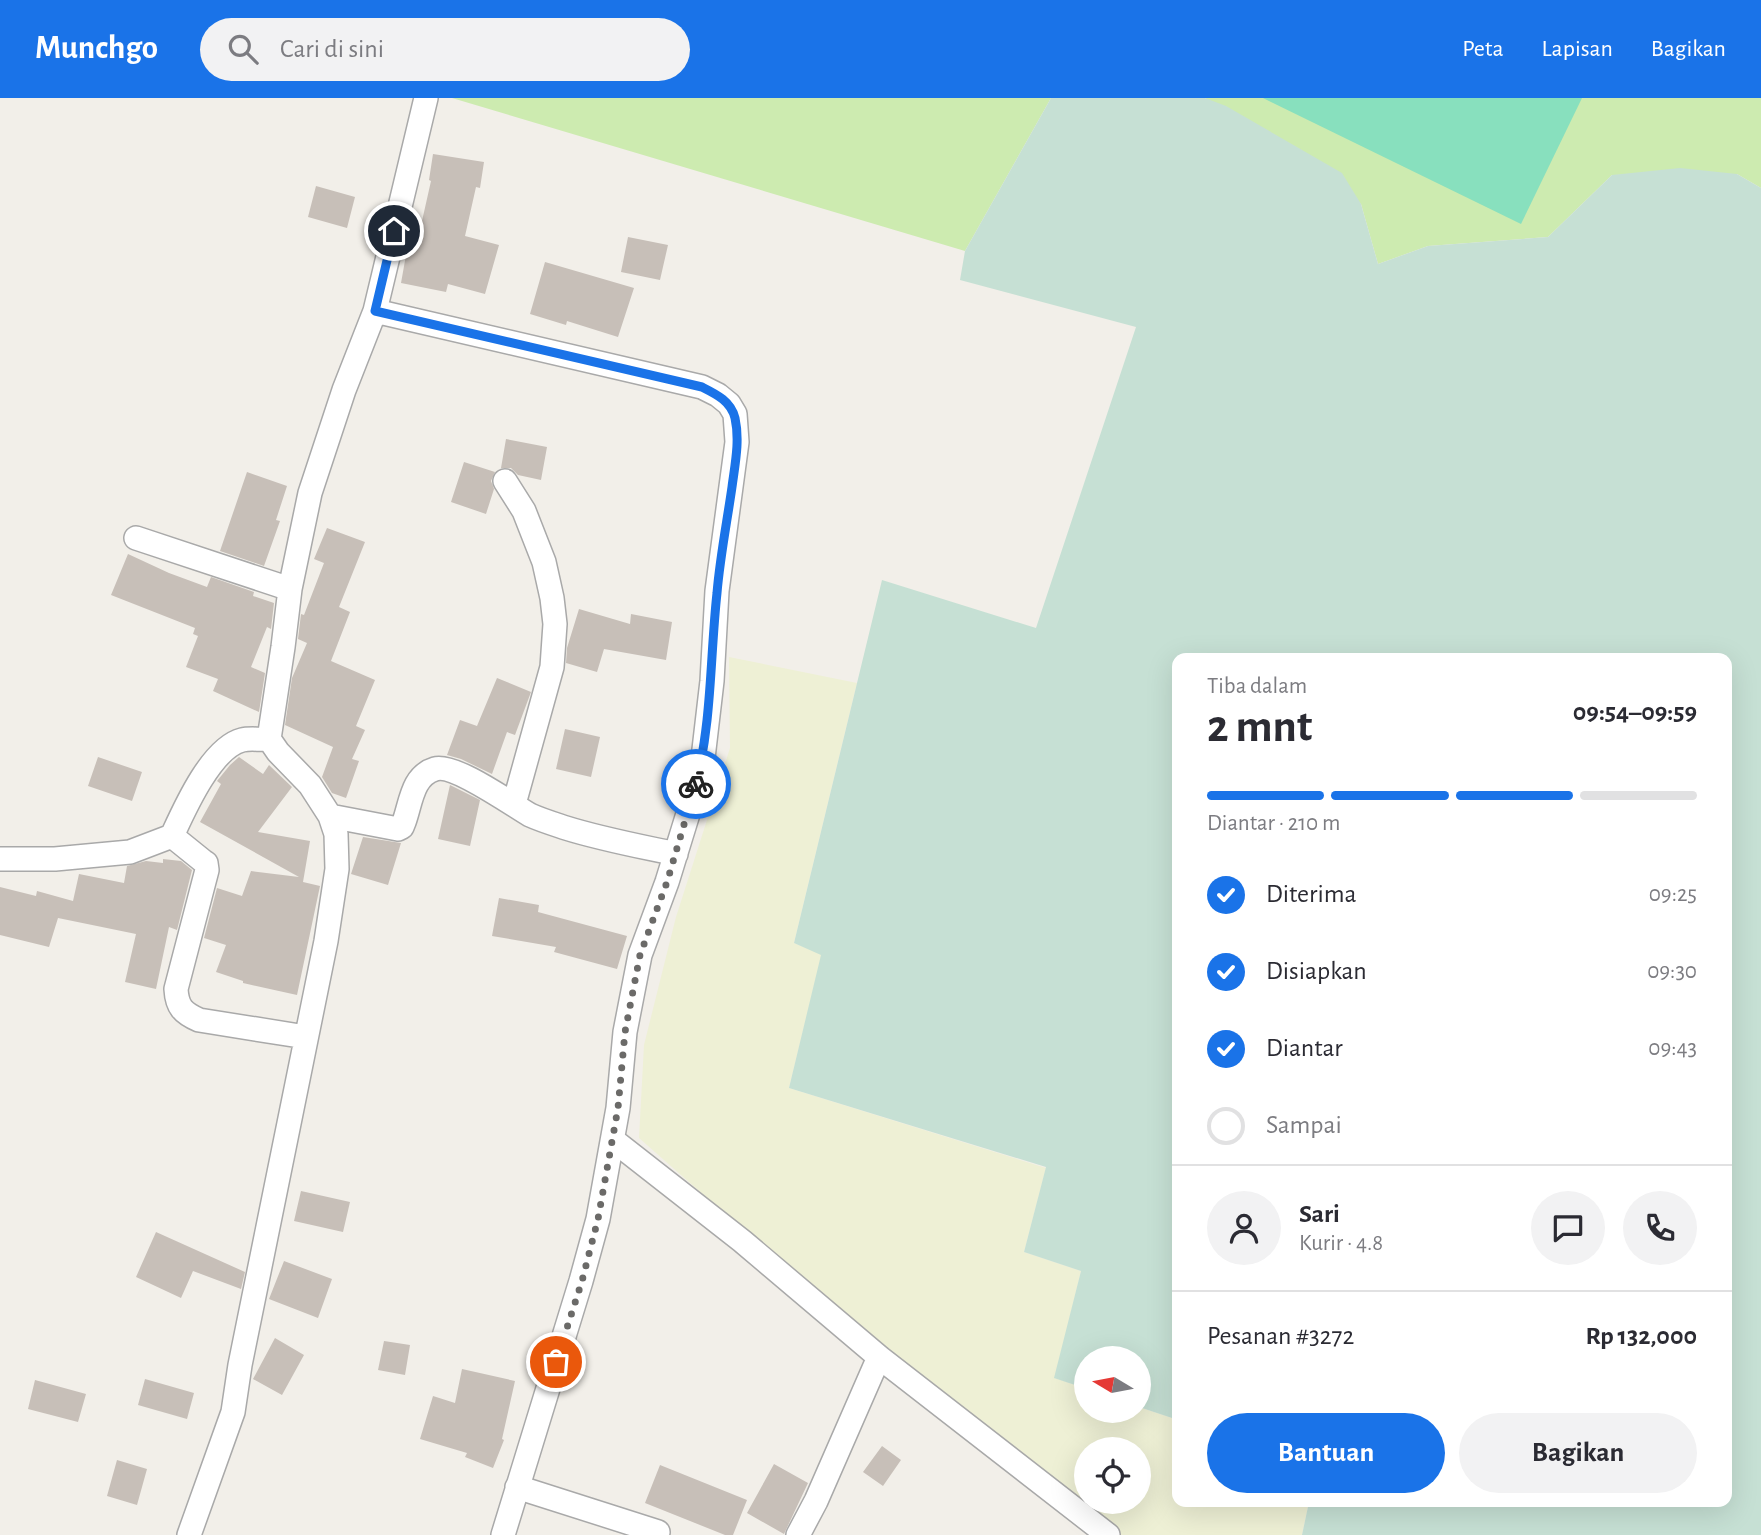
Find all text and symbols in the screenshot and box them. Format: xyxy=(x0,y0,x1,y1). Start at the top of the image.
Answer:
search box xyxy=(200,18,690,81)
icon: search xyxy=(224,30,262,68)
text: Munchgo xyxy=(35,32,158,65)
text: Cari di sini xyxy=(280,36,384,62)
text: Peta xyxy=(1462,37,1504,61)
text: Lapisan xyxy=(1542,37,1613,61)
text: Bagikan xyxy=(1651,37,1726,61)
pin xyxy=(364,201,424,261)
icon: home xyxy=(375,212,413,250)
text: Tiba dalam xyxy=(1207,675,1307,698)
text: 09:54–09:59 xyxy=(1573,699,1697,725)
text: 2 mnt xyxy=(1207,704,1312,750)
courier xyxy=(661,749,731,819)
icon: bike xyxy=(677,765,715,803)
text: Diantar · 210 m xyxy=(1207,812,1340,835)
icon: check xyxy=(1207,876,1245,914)
text: Diterima xyxy=(1266,881,1357,907)
text: 09:25 xyxy=(1649,883,1697,906)
icon: check xyxy=(1207,953,1245,991)
text: Disiapkan xyxy=(1266,958,1367,984)
text: 09:30 xyxy=(1647,960,1697,983)
icon: check xyxy=(1207,1030,1245,1068)
text: Diantar xyxy=(1266,1035,1343,1061)
text: 09:43 xyxy=(1648,1037,1697,1060)
text: Sampai xyxy=(1266,1112,1342,1138)
button: person xyxy=(1207,1191,1281,1265)
button: chat xyxy=(1531,1191,1605,1265)
button: phone xyxy=(1623,1191,1697,1265)
text: Sari xyxy=(1299,1201,1340,1227)
text: Kurir · 4.8 xyxy=(1299,1232,1383,1255)
text: Pesanan #3272 xyxy=(1207,1323,1354,1349)
text: Rp 132,000 xyxy=(1585,1323,1697,1349)
pin xyxy=(526,1332,586,1392)
icon: bag xyxy=(537,1343,575,1381)
north arrow xyxy=(1074,1346,1152,1423)
map controls xyxy=(1074,1346,1151,1514)
button: Bantuan xyxy=(1207,1413,1445,1493)
button: Bagikan xyxy=(1459,1413,1697,1493)
button: locate xyxy=(1074,1437,1151,1514)

